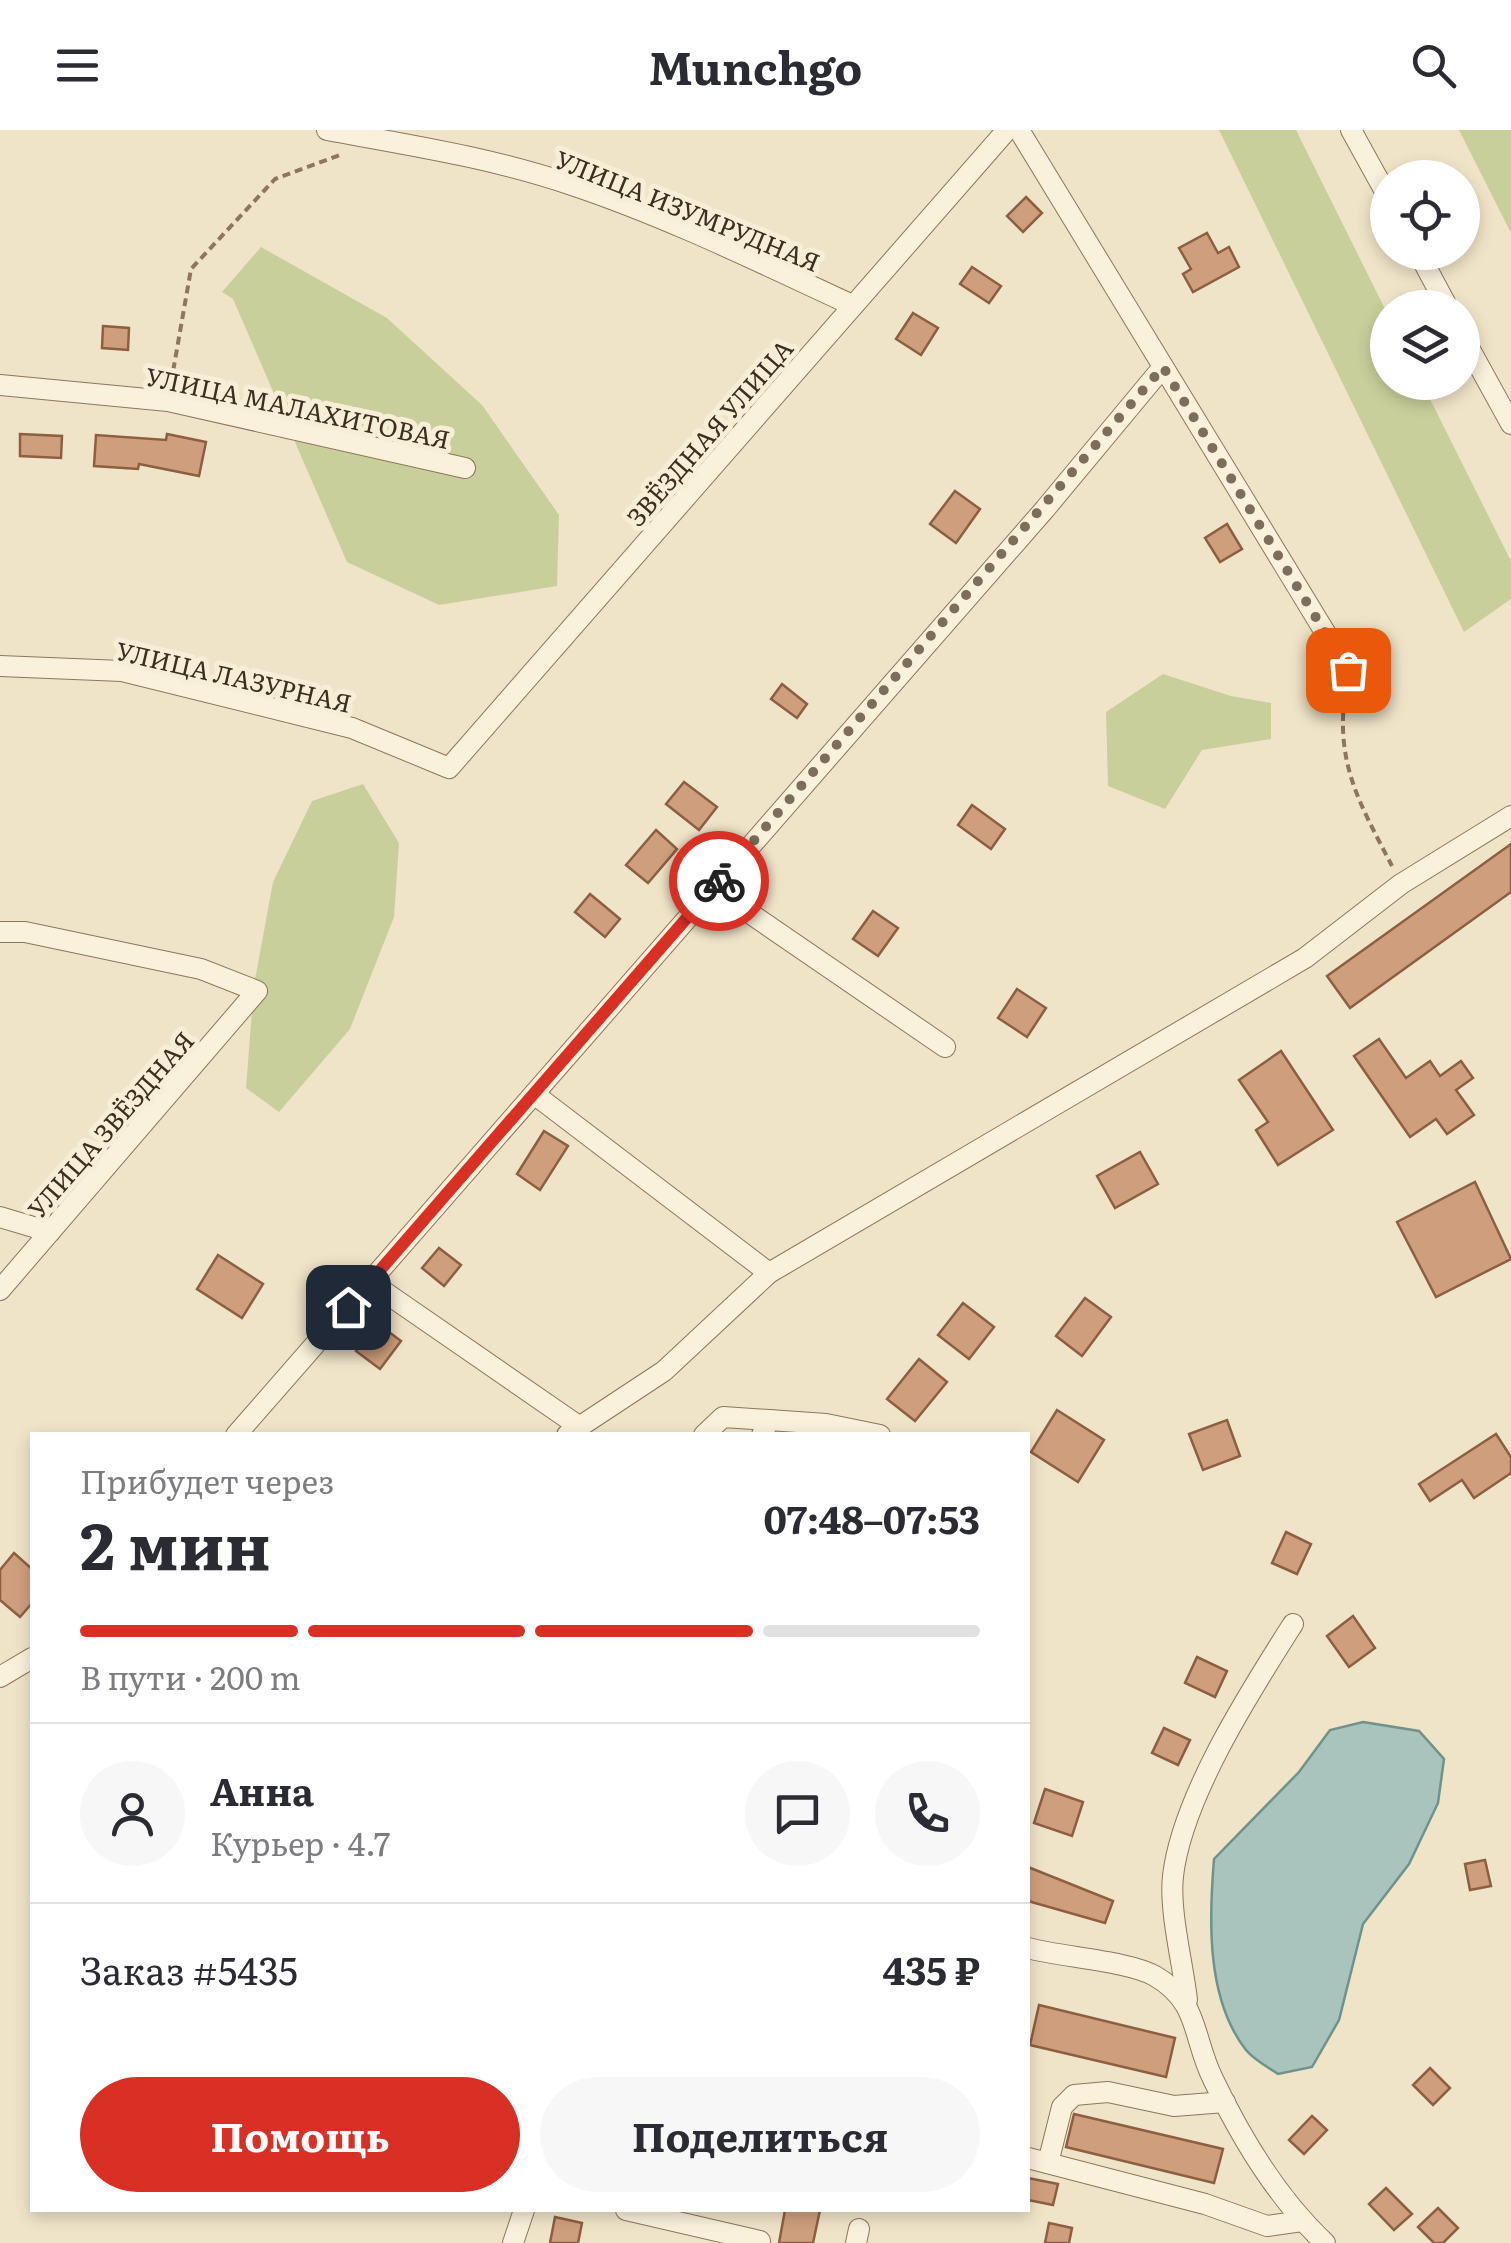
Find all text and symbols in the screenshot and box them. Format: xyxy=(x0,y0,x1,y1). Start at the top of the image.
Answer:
text: Munchgo xyxy=(649,32,862,99)
icon: menu xyxy=(50,38,105,93)
icon: search xyxy=(1406,38,1461,93)
street label: УЛИЦА ИЗУМРУДНАЯ xyxy=(550,140,826,280)
map controls xyxy=(1370,160,1480,400)
button: locate xyxy=(1370,160,1480,270)
button: layers xyxy=(1370,290,1480,400)
street label: ЗВЁЗДНАЯ УЛИЦА xyxy=(617,330,801,534)
street label: УЛИЦА МАЛАХИТОВАЯ xyxy=(142,357,454,457)
pin xyxy=(1306,628,1391,713)
street label: УЛИЦА ЛАЗУРНАЯ xyxy=(113,631,355,721)
icon: bag xyxy=(1321,643,1376,698)
courier xyxy=(669,831,769,931)
icon: bike xyxy=(692,854,747,909)
street label: УЛИЦА ЗВЁЗДНАЯ xyxy=(18,1022,202,1226)
pin xyxy=(306,1265,391,1350)
icon: home xyxy=(321,1280,376,1335)
text: Прибудет через xyxy=(80,1456,334,1504)
text: 07:48–07:53 xyxy=(763,1489,980,1546)
text: 2 мин xyxy=(80,1493,271,1590)
text: В пути · 200 m xyxy=(80,1652,301,1700)
button: person xyxy=(80,1761,185,1866)
text: Анна xyxy=(210,1761,314,1818)
button: chat xyxy=(745,1761,850,1866)
button: phone xyxy=(875,1761,980,1866)
text: Курьер · 4.7 xyxy=(210,1818,390,1866)
text: Заказ #5435 xyxy=(80,1940,298,1997)
text: 435 ₽ xyxy=(882,1940,980,1997)
button: Помощь xyxy=(80,2077,520,2192)
button: Поделиться xyxy=(540,2077,980,2192)

